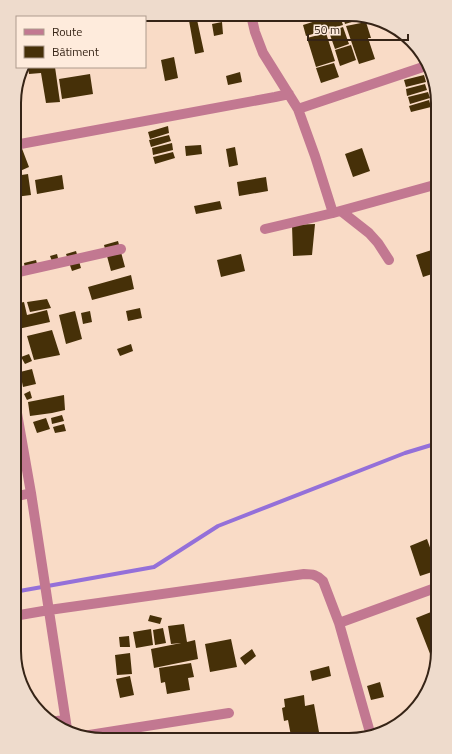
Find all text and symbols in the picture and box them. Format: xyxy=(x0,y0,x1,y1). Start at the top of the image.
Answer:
legend xyxy=(16,16,146,68)
scale bar xyxy=(308,16,408,42)
text: 50 m xyxy=(314,20,340,39)
text: Route xyxy=(52,22,82,41)
text: Bâtiment xyxy=(52,42,100,61)

